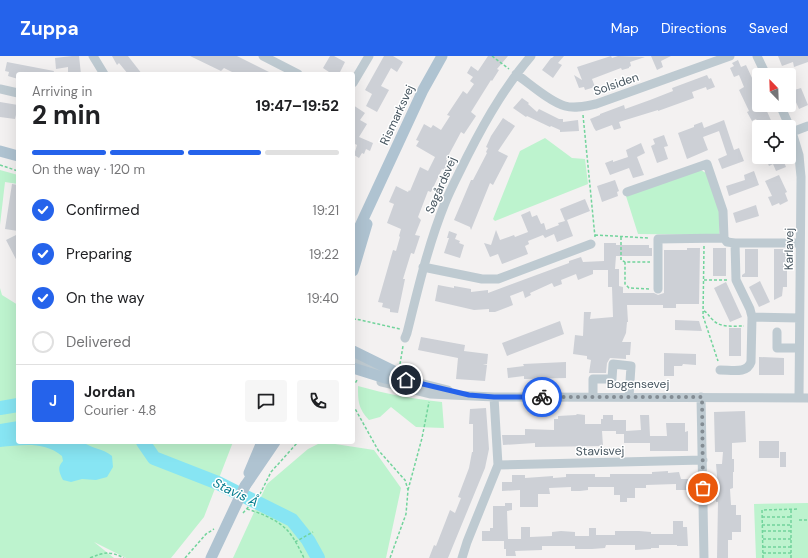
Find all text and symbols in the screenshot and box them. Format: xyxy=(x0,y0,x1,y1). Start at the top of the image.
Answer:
text: Zuppa xyxy=(20,16,79,41)
text: Map xyxy=(611,19,639,37)
text: Directions xyxy=(661,19,727,37)
text: Saved xyxy=(749,19,788,37)
north arrow xyxy=(752,68,796,112)
map controls xyxy=(752,68,796,164)
street label: Solsiden xyxy=(591,69,641,99)
street label: Rismarksvej xyxy=(376,82,418,148)
text: Arriving in xyxy=(32,83,92,100)
text: 19:47–19:52 xyxy=(255,96,339,116)
text: 2 min xyxy=(32,98,101,132)
button: locate xyxy=(752,120,796,164)
street label: Søgårdsvej xyxy=(422,154,460,216)
text: On the way · 120 m xyxy=(32,161,145,178)
icon: check xyxy=(32,199,54,221)
text: Confirmed xyxy=(66,200,140,220)
text: 19:21 xyxy=(313,202,339,219)
street label: Karlavej xyxy=(781,228,797,270)
icon: check xyxy=(32,243,54,265)
text: Preparing xyxy=(66,244,132,264)
text: 19:22 xyxy=(309,246,339,263)
icon: check xyxy=(32,287,54,309)
text: On the way xyxy=(66,288,145,308)
text: 19:40 xyxy=(307,290,339,307)
text: Delivered xyxy=(66,332,131,352)
pin xyxy=(389,363,423,397)
icon: home xyxy=(395,369,417,391)
street label: Bogensevej xyxy=(607,376,669,392)
courier xyxy=(522,377,562,417)
button: chat xyxy=(245,380,287,422)
button: phone xyxy=(297,380,339,422)
text: Jordan xyxy=(84,382,135,402)
icon: bike xyxy=(531,386,553,408)
text: J xyxy=(49,391,57,411)
text: Courier · 4.8 xyxy=(84,402,156,419)
street label: Stavisvej xyxy=(576,443,625,459)
pin xyxy=(686,471,720,505)
water label: Stavis Å xyxy=(210,474,261,511)
icon: bag xyxy=(692,477,714,499)

